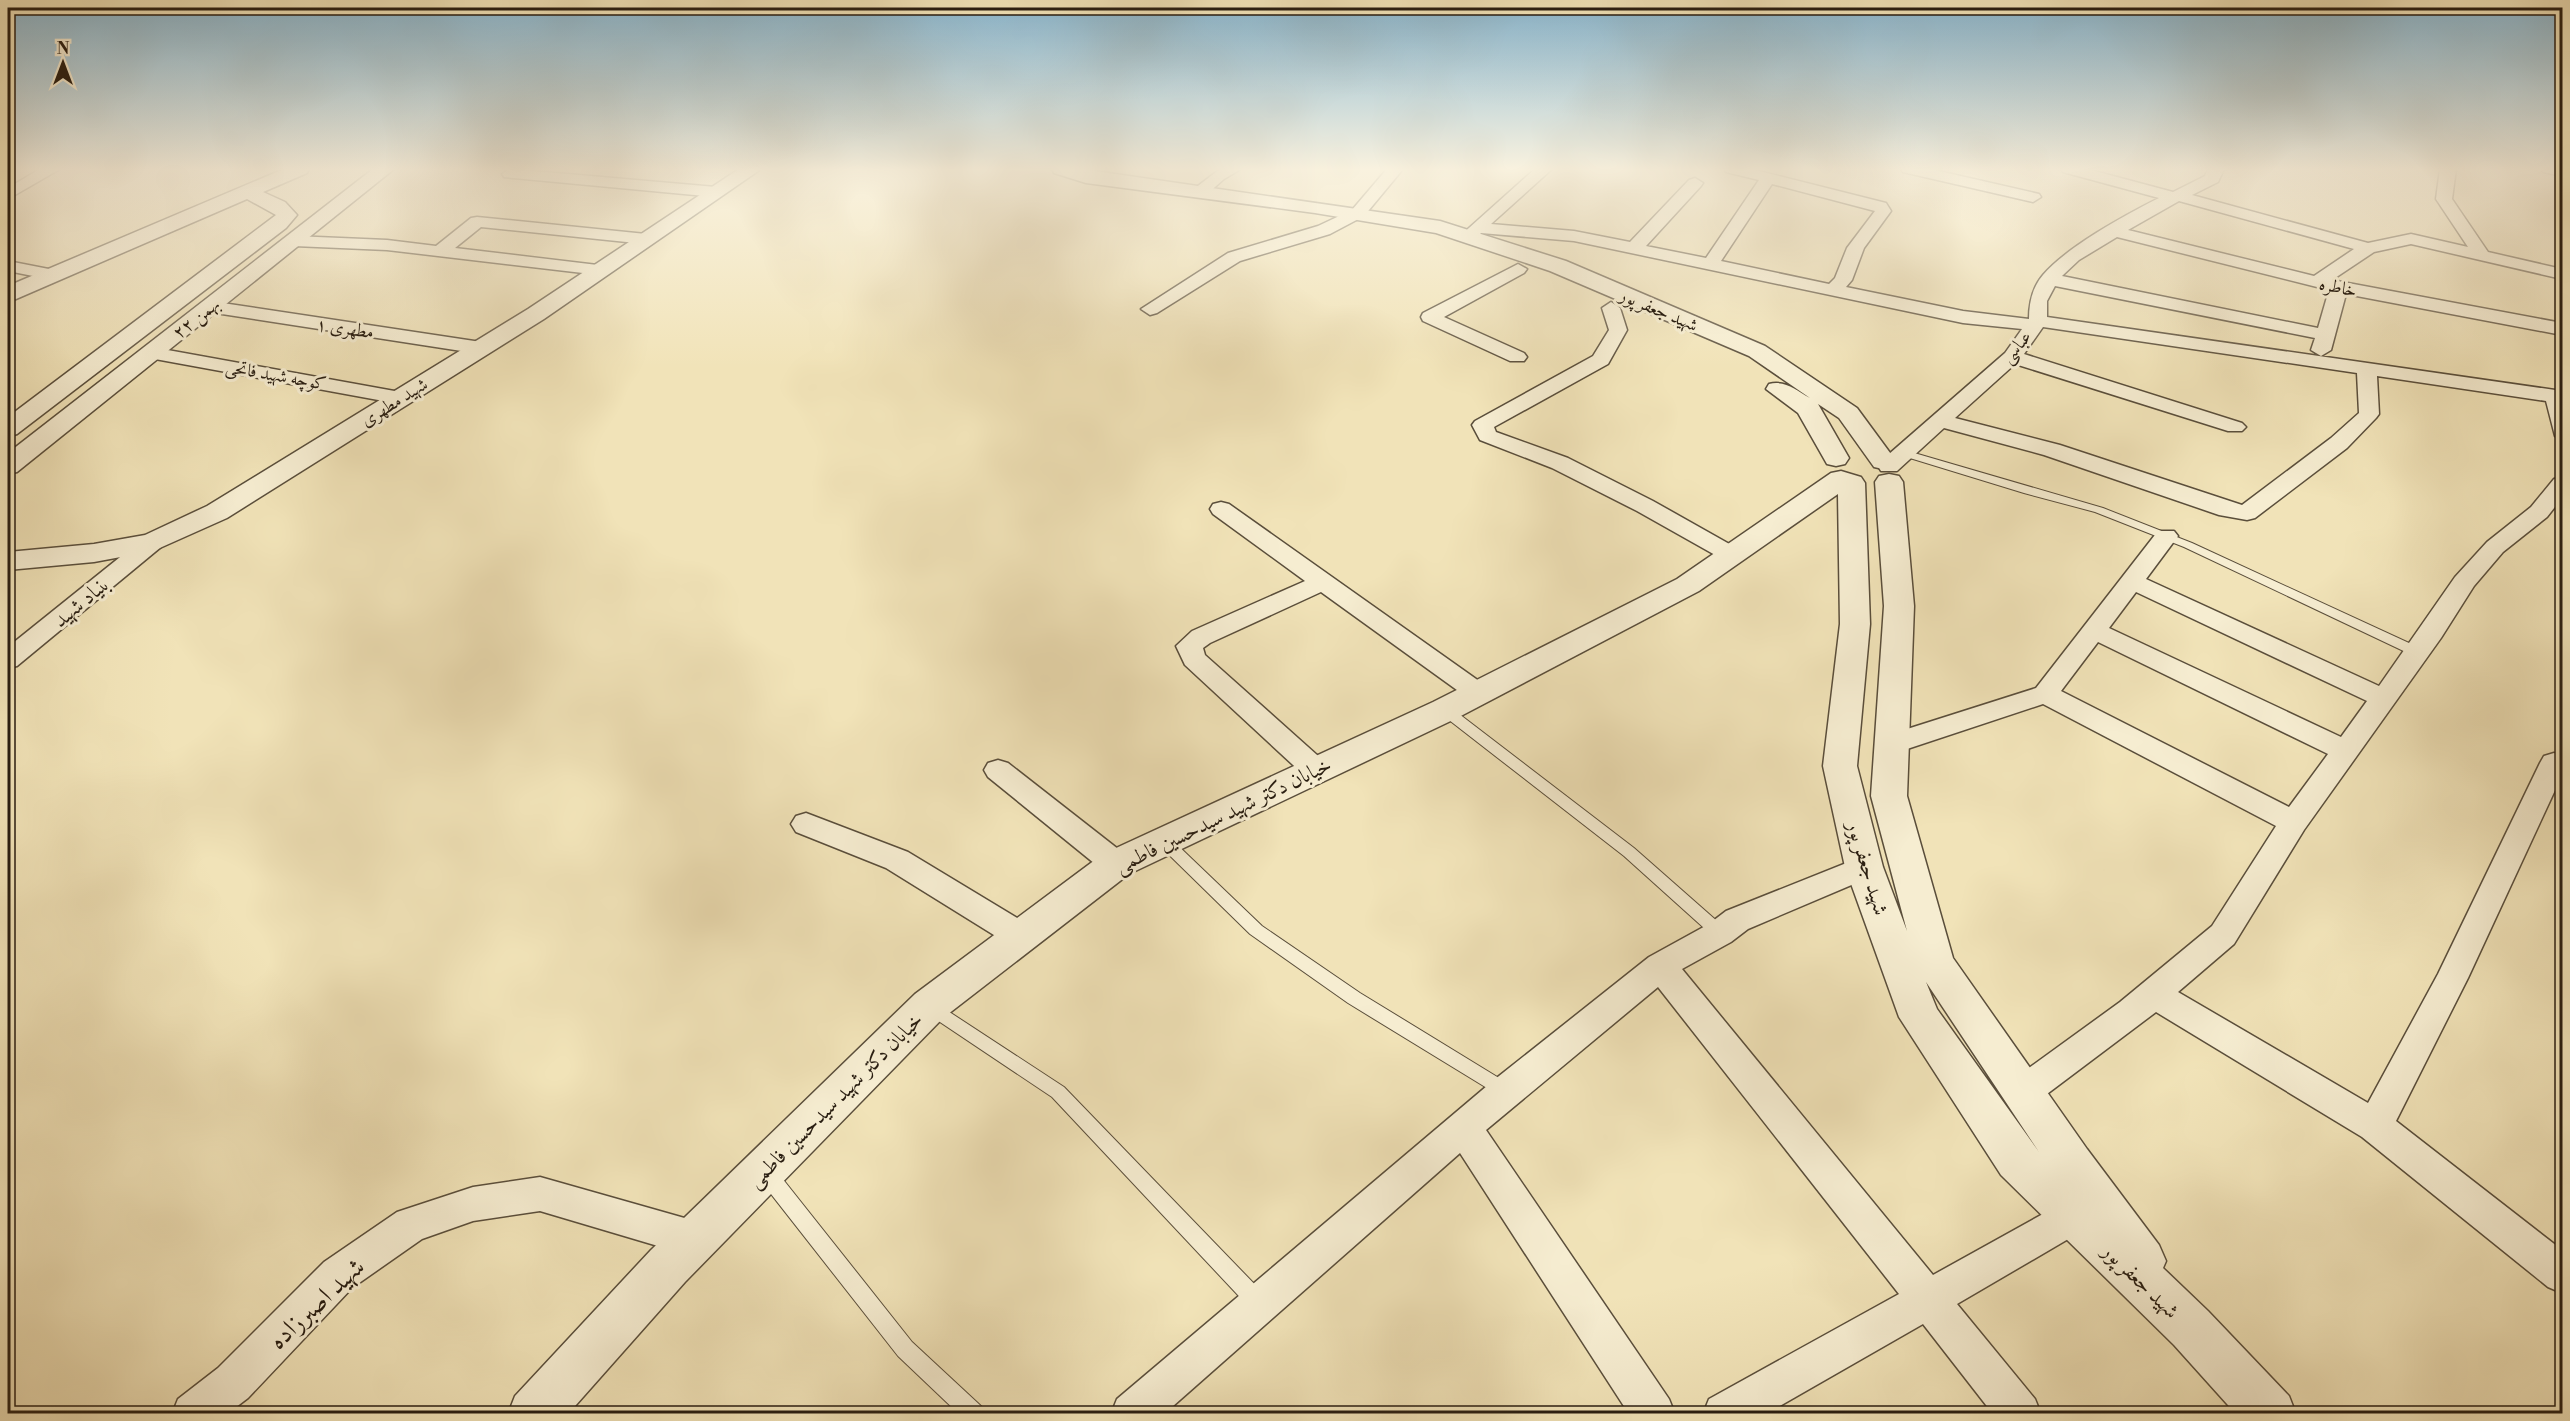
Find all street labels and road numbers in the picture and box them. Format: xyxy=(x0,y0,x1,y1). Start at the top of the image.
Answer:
street label: خاطره xyxy=(2317,272,2359,303)
street label: شهید جعفر پور xyxy=(1614,283,1701,338)
street label: ۲۲ بهمن xyxy=(168,293,225,344)
street label: مطهری ۱ xyxy=(315,313,375,344)
street label: عباسی xyxy=(1996,326,2038,369)
street label: کوچه شهید فاتحی xyxy=(223,355,328,397)
street label: شهید مطهری xyxy=(356,373,432,432)
street label: بنیاد شهید xyxy=(48,572,115,634)
street label: خیابان دکتر شهید سیدحسین فاطمی xyxy=(1111,752,1336,880)
street label: شهید جعفر پور xyxy=(1839,816,1894,919)
street label: خیابان دکتر شهید سیدحسین فاطمی xyxy=(742,1007,929,1194)
street label: شهید جعفر پور xyxy=(2094,1237,2184,1325)
street label: شهید اصبرزاده xyxy=(262,1251,372,1356)

